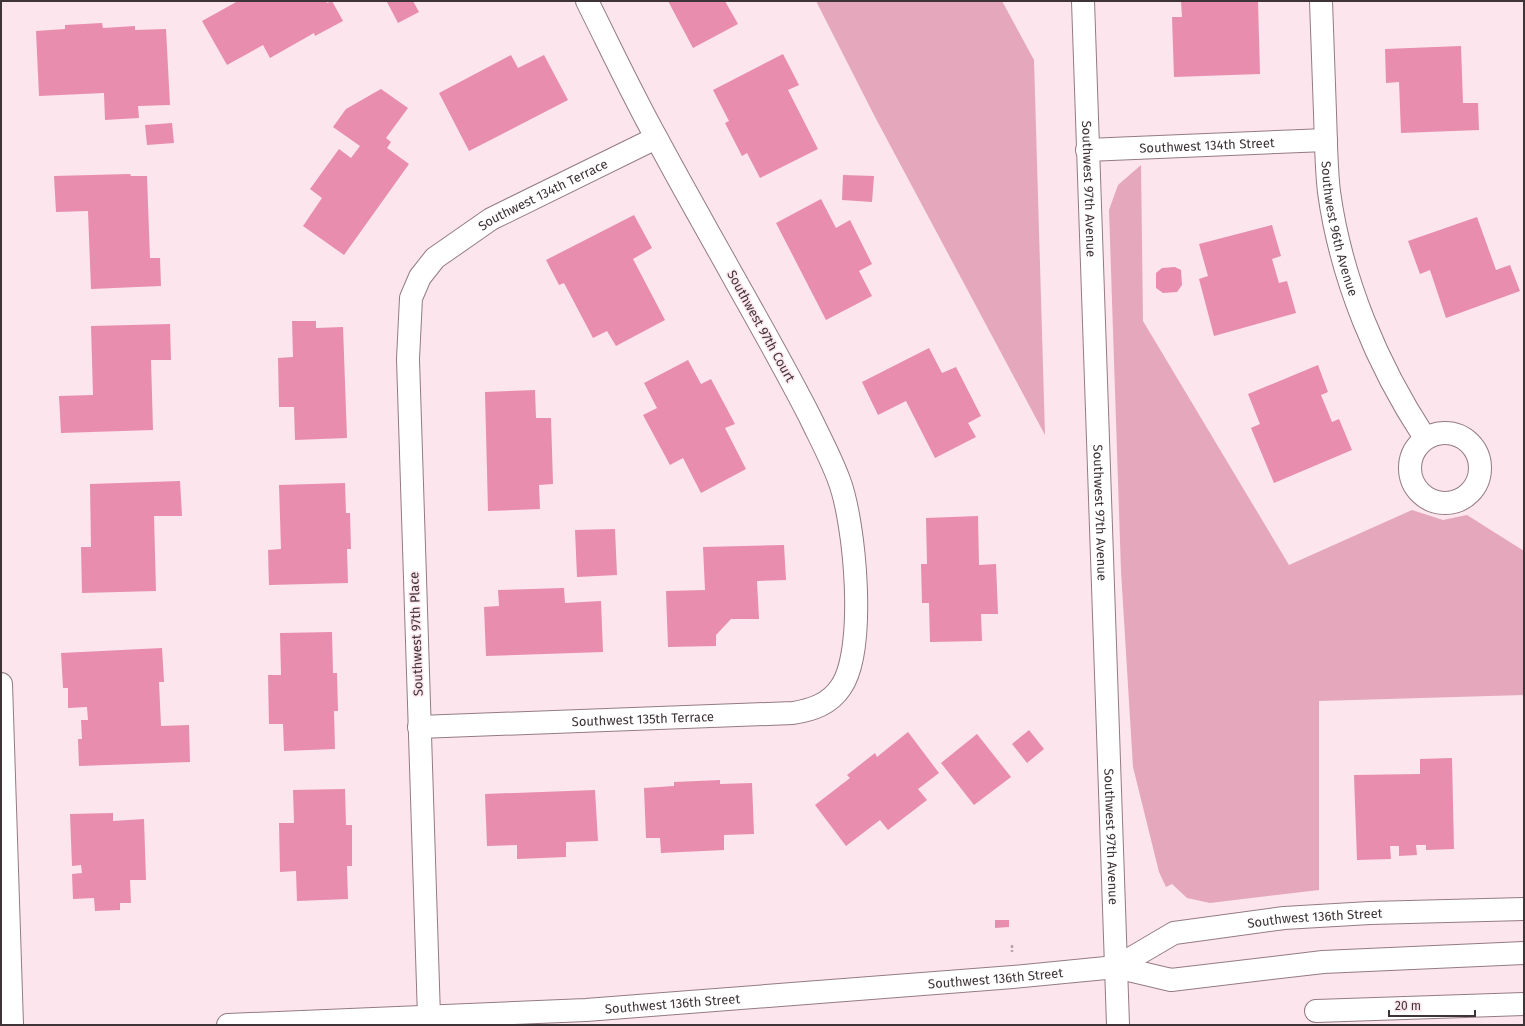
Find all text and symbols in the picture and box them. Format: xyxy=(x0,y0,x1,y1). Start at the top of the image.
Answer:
street label: Southwest 97th Avenue xyxy=(1080,120,1099,257)
street label: Southwest 134th Street xyxy=(1139,135,1275,155)
street label: Southwest 134th Terrace xyxy=(475,156,610,233)
street label: Southwest 96th Avenue xyxy=(1319,161,1361,298)
street label: Southwest 97th Court xyxy=(724,268,798,385)
street label: Southwest 97th Avenue xyxy=(1091,444,1110,581)
street label: Southwest 97th Place xyxy=(406,571,426,697)
street label: Southwest 135th Terrace xyxy=(571,708,714,729)
street label: Southwest 97th Avenue xyxy=(1102,768,1121,905)
street label: Southwest 136th Street xyxy=(1246,905,1383,930)
street label: Southwest 136th Street xyxy=(927,965,1064,991)
street label: Southwest 136th Street xyxy=(604,991,741,1016)
scale bar xyxy=(1389,992,1475,1018)
text: 20 m xyxy=(1395,999,1421,1013)

